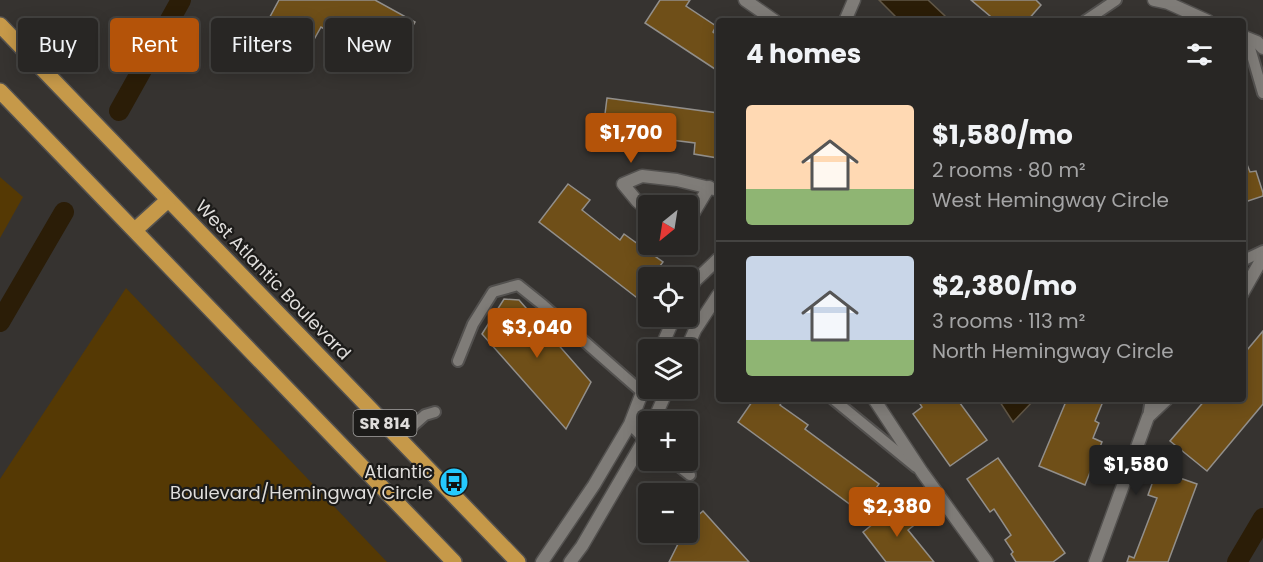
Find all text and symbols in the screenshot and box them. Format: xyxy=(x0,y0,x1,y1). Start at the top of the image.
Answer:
chip: Buy xyxy=(18,18,98,72)
chip: Rent xyxy=(110,18,199,72)
chip: Filters xyxy=(211,18,313,72)
chip: New xyxy=(325,18,412,72)
text: 4 homes xyxy=(746,36,861,72)
icon: filters xyxy=(1183,38,1216,71)
pin: $1,700 xyxy=(582,113,680,164)
text: $1,580/mo xyxy=(932,117,1073,153)
text: $1,700 xyxy=(599,118,663,146)
icon: home xyxy=(794,129,866,201)
text: 2 rooms · 80 m² xyxy=(932,156,1086,184)
text: West Hemingway Circle xyxy=(932,186,1169,214)
street label: West Atlantic Boulevard xyxy=(190,194,357,365)
north arrow xyxy=(638,195,698,255)
map controls xyxy=(638,195,698,543)
button: locate xyxy=(638,267,698,327)
text: $2,380/mo xyxy=(932,268,1077,304)
icon: home xyxy=(794,280,866,352)
text: 3 rooms · 113 m² xyxy=(932,307,1085,335)
pin: $3,040 xyxy=(488,308,586,359)
text: $3,040 xyxy=(502,313,572,341)
text: North Hemingway Circle xyxy=(932,337,1174,365)
button: layers xyxy=(638,339,698,399)
road number: SR 814 xyxy=(354,410,416,436)
button: + xyxy=(638,411,698,471)
pin: $1,580 xyxy=(1087,445,1185,496)
text: $1,580 xyxy=(1103,450,1169,478)
place label: Atlantic Boulevard/Hemingway Circle xyxy=(170,459,433,505)
bus stop icon: Atlantic Boulevard/Hemingway Circle xyxy=(438,466,470,498)
button: − xyxy=(638,483,698,543)
pin: $2,380 xyxy=(848,487,946,538)
text: $2,380 xyxy=(863,492,931,520)

